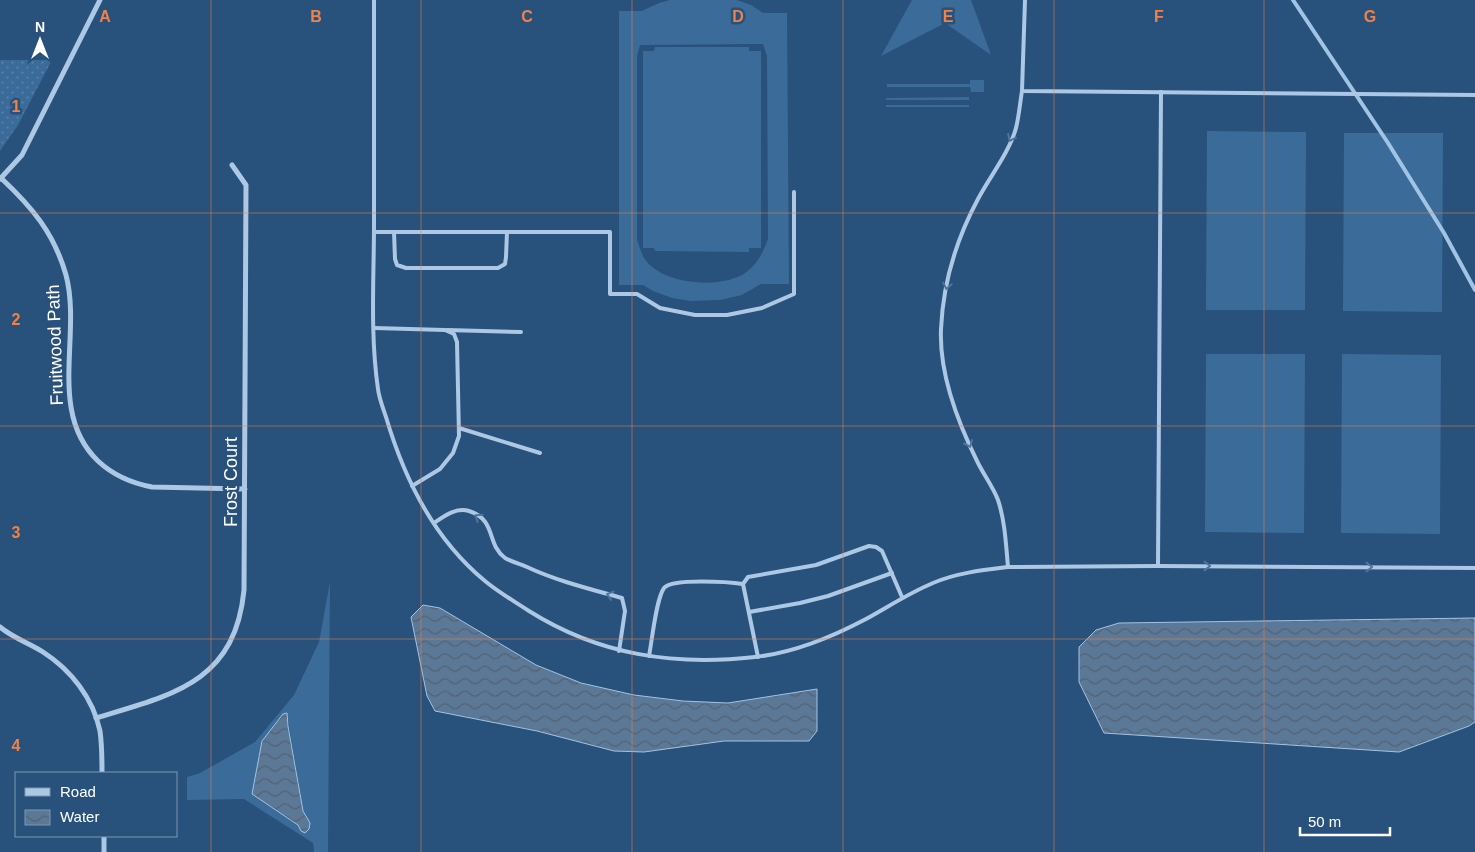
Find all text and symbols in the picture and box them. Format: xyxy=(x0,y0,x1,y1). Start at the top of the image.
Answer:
text: A xyxy=(99,8,111,25)
text: B xyxy=(310,8,322,25)
text: C xyxy=(521,8,533,25)
text: D xyxy=(732,8,744,25)
text: E xyxy=(943,8,954,25)
text: F xyxy=(1154,8,1164,25)
text: G xyxy=(1364,8,1376,25)
north arrow xyxy=(15,15,65,65)
text: N xyxy=(35,19,45,35)
text: 1 xyxy=(12,98,21,115)
one-way arrow xyxy=(1007,133,1017,142)
one-way arrow xyxy=(942,282,952,291)
street label: Fruitwood Path xyxy=(43,284,67,406)
text: 2 xyxy=(12,311,21,328)
street label: Frost Court xyxy=(221,437,241,527)
one-way arrow xyxy=(963,439,974,448)
one-way arrow xyxy=(474,513,483,523)
text: 3 xyxy=(12,524,21,541)
one-way arrow xyxy=(1204,561,1211,571)
one-way arrow xyxy=(1366,562,1374,572)
one-way arrow xyxy=(606,590,614,600)
text: 4 xyxy=(12,737,21,754)
legend xyxy=(15,772,178,837)
text: Road xyxy=(60,783,96,800)
scale bar xyxy=(1300,804,1390,836)
text: Water xyxy=(60,808,99,825)
text: 50 m xyxy=(1308,813,1341,830)

